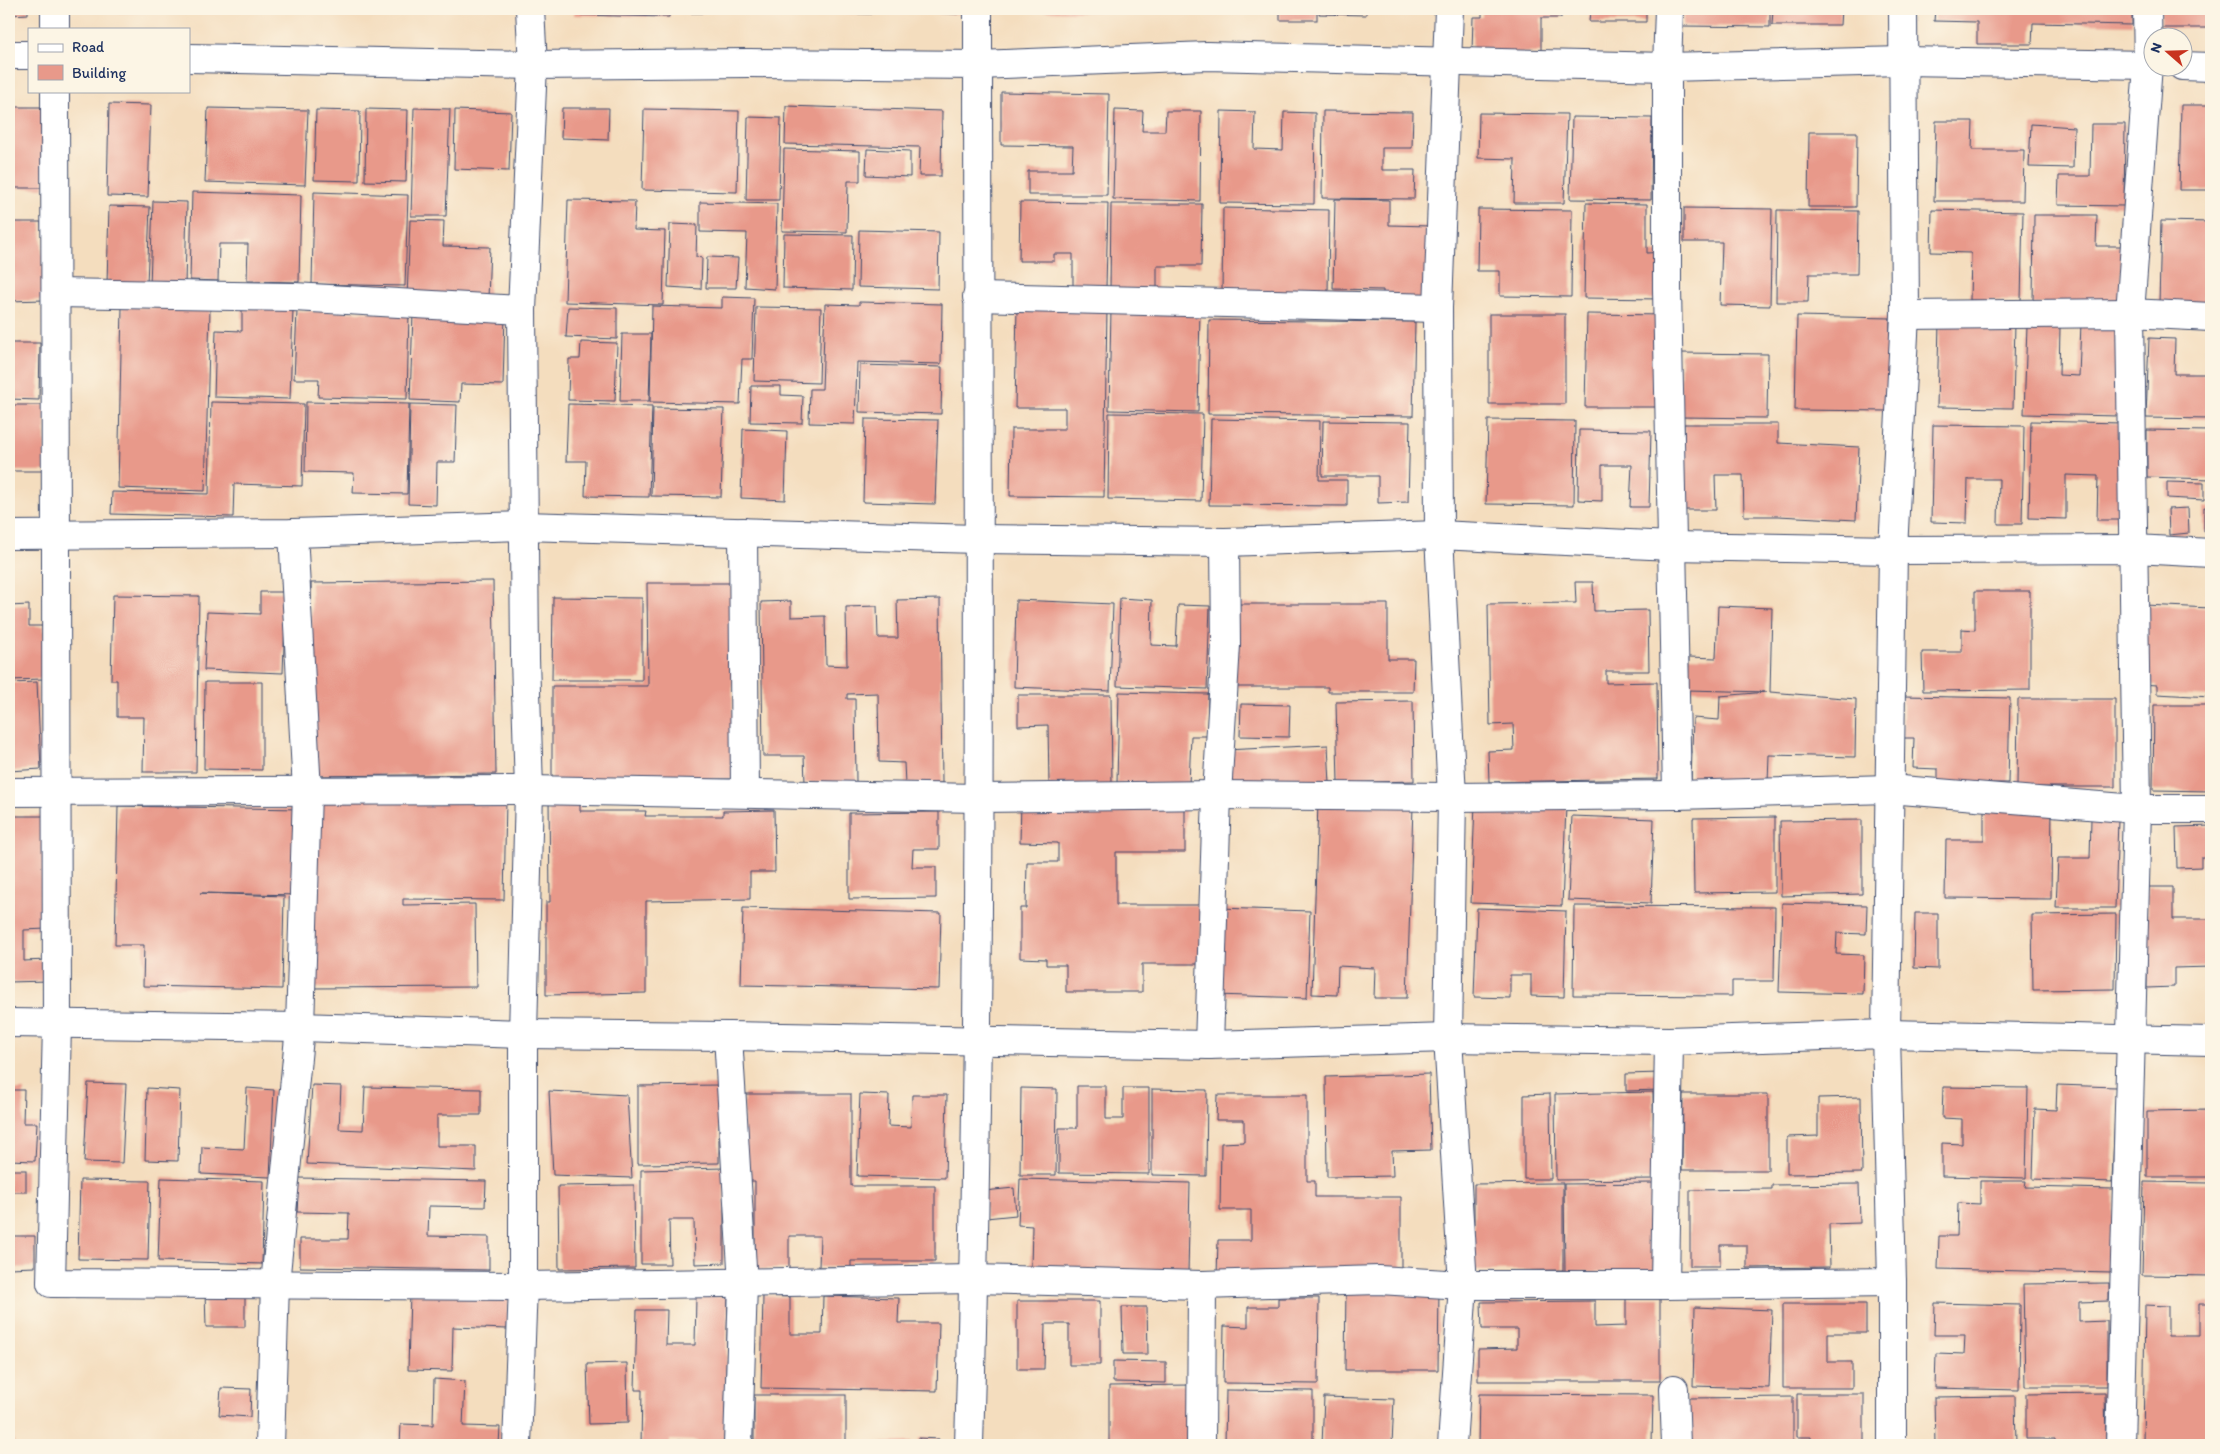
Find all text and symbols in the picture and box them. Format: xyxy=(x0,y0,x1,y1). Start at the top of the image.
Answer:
legend xyxy=(28,28,190,92)
north arrow xyxy=(2142,28,2192,78)
text: Road xyxy=(72,38,105,56)
text: N xyxy=(2147,40,2166,55)
text: Building xyxy=(72,64,126,82)

